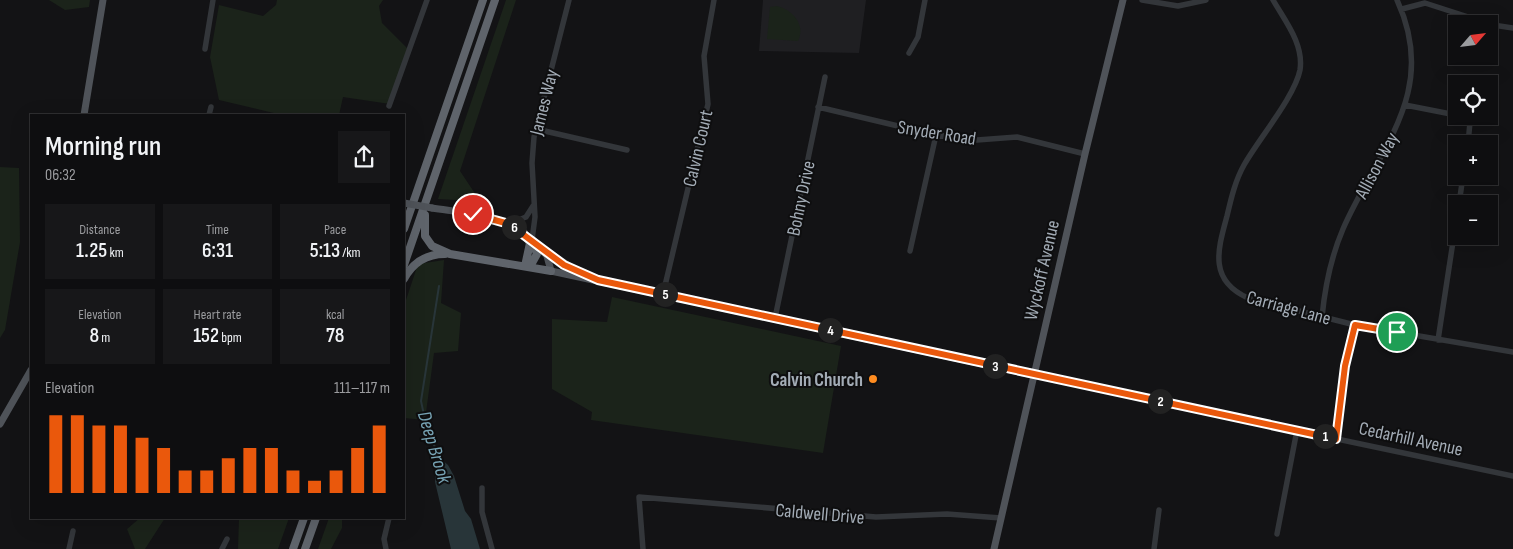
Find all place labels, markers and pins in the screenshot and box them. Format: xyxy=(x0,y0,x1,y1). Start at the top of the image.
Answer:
pin xyxy=(452,193,494,235)
pin: 6 xyxy=(502,214,526,240)
pin: 5 xyxy=(652,282,678,306)
pin xyxy=(1376,311,1418,353)
pin: 4 xyxy=(818,318,842,342)
pin: 3 xyxy=(982,354,1008,378)
place label: Calvin Church xyxy=(770,369,863,392)
marker: Calvin Church xyxy=(867,373,879,385)
pin: 2 xyxy=(1148,388,1172,414)
pin: 1 xyxy=(1312,424,1338,448)

